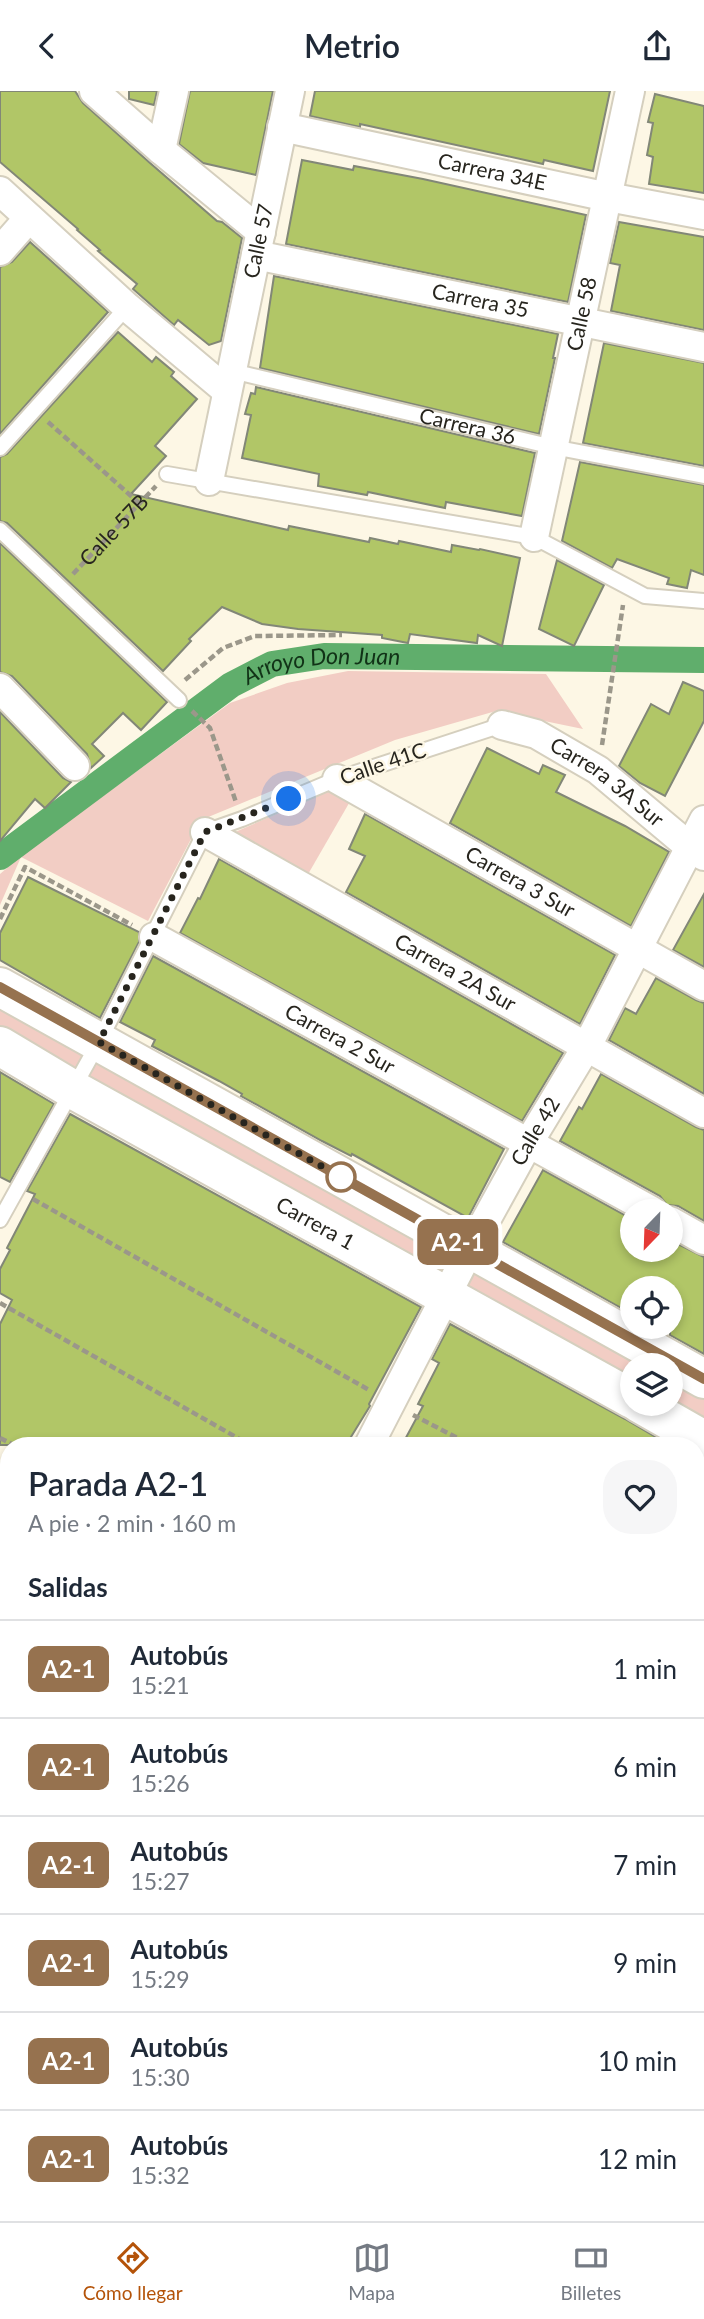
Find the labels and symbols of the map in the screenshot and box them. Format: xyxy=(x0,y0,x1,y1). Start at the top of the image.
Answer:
street label: Carrera 34E xyxy=(436,147,549,194)
street label: Calle 57 xyxy=(237,201,277,280)
street label: Calle 58 xyxy=(560,274,601,353)
street label: Carrera 35 xyxy=(430,277,531,322)
street label: Carrera 36 xyxy=(417,402,518,449)
street label: Calle 57B xyxy=(74,488,153,570)
water label: Arroyo Don Juan xyxy=(237,641,400,690)
street label: Carrera 3A Sur xyxy=(546,731,670,831)
street label: Calle 41C xyxy=(336,736,429,789)
your location xyxy=(271,781,306,816)
street label: Carrera 3 Sur xyxy=(461,840,580,922)
street label: Carrera 2A Sur xyxy=(391,927,521,1016)
street label: Carrera 2 Sur xyxy=(281,998,400,1078)
street label: Calle 42 xyxy=(505,1092,564,1169)
unlabelled marker xyxy=(326,1162,356,1192)
street label: Carrera 1 xyxy=(272,1191,360,1254)
north arrow xyxy=(620,1199,682,1262)
line badge: A2-1 xyxy=(409,1219,507,1265)

